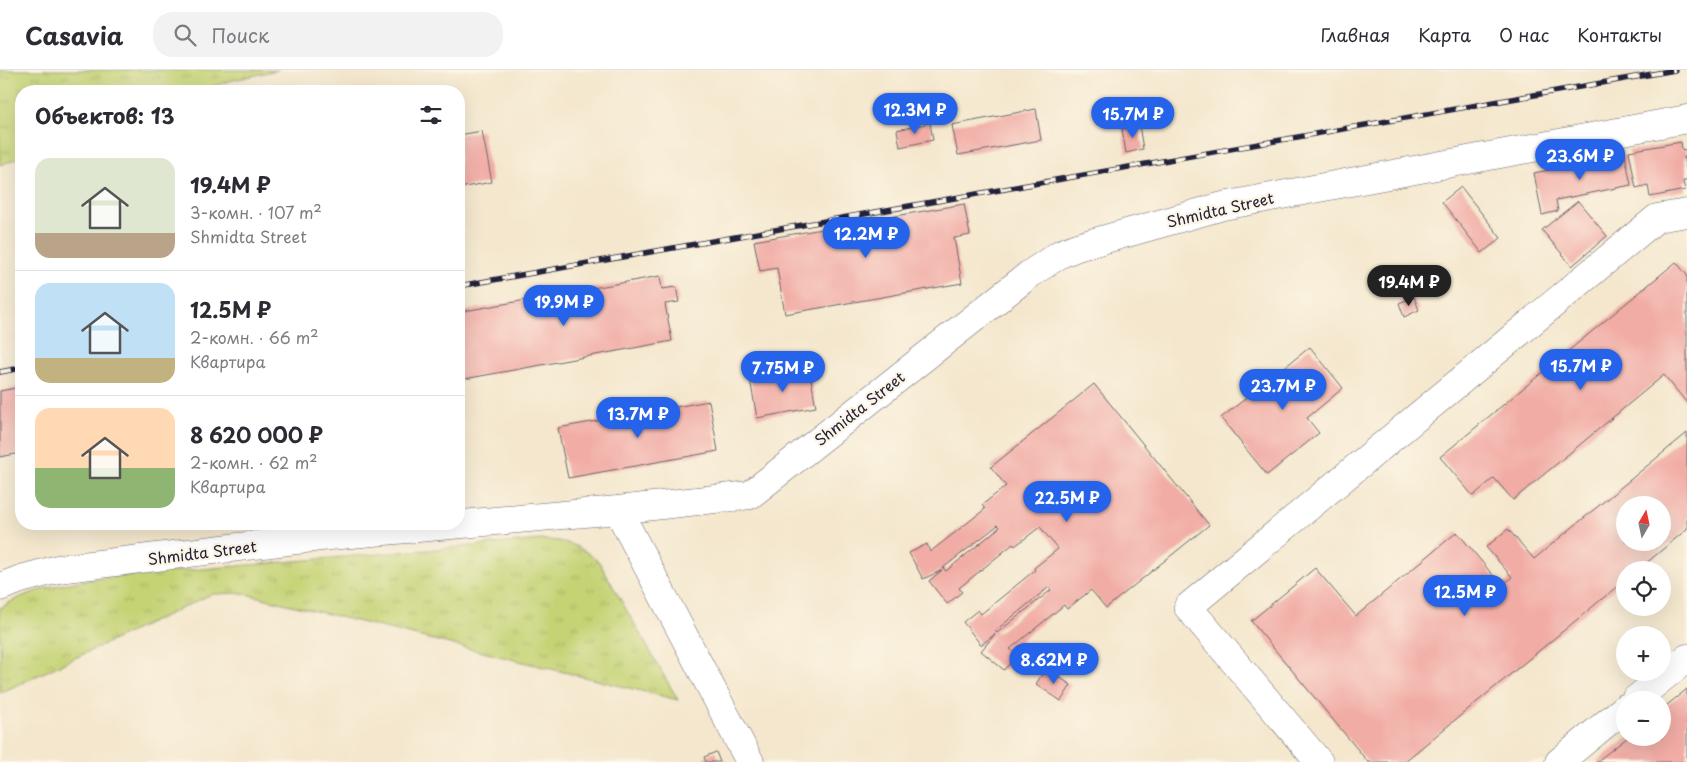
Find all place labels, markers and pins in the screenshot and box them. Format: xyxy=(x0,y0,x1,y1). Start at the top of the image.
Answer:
pin: 12.3M ₽ xyxy=(869,92,961,135)
pin: 15.7M ₽ xyxy=(1087,97,1179,139)
pin: 23.6M ₽ xyxy=(1534,138,1626,181)
pin: 12.2M ₽ xyxy=(820,216,912,259)
pin: 19.4M ₽ xyxy=(1363,264,1455,307)
pin: 19.9M ₽ xyxy=(518,284,610,327)
pin: 15.7M ₽ xyxy=(1535,348,1627,391)
pin: 7.75M ₽ xyxy=(737,350,829,393)
pin: 23.7M ₽ xyxy=(1237,368,1329,411)
pin: 13.7M ₽ xyxy=(592,396,684,439)
pin: 22.5M ₽ xyxy=(1021,480,1113,523)
pin: 12.5M ₽ xyxy=(1419,574,1511,617)
pin: 8.62M ₽ xyxy=(1008,642,1100,685)

